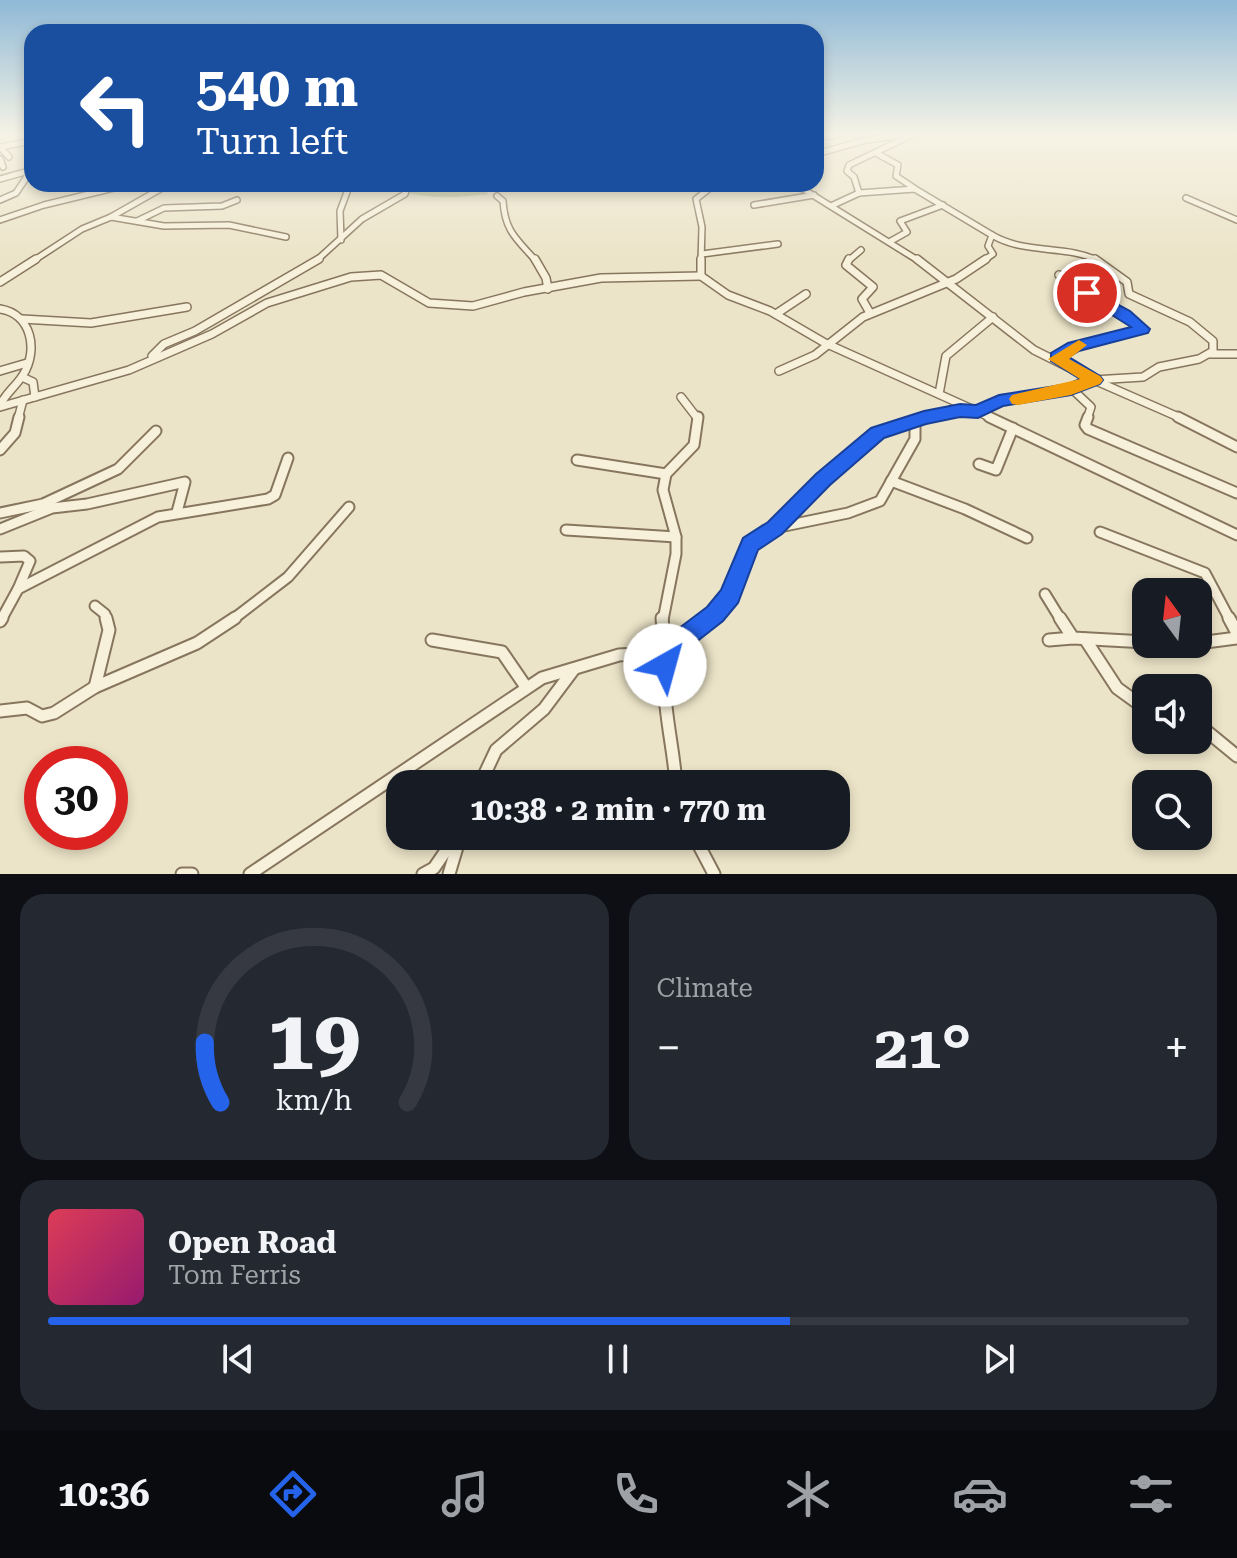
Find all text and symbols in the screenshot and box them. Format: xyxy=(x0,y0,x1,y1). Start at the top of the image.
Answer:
text: 540 m xyxy=(196,54,358,120)
icon: left xyxy=(64,56,168,160)
text: Turn left xyxy=(196,121,348,163)
pin xyxy=(1053,259,1121,327)
icon: arrive xyxy=(1065,271,1109,315)
north arrow xyxy=(1132,578,1212,658)
map controls xyxy=(1132,578,1212,850)
position arrow xyxy=(623,623,707,707)
button: sound xyxy=(1132,674,1212,754)
speed limit sign: 30 xyxy=(24,746,128,850)
button: search xyxy=(1132,770,1212,850)
text: 10:38 · 2 min · 770 m xyxy=(470,792,766,827)
text: Climate xyxy=(657,973,753,1003)
text: 19 xyxy=(268,992,361,1089)
text: 21° xyxy=(874,1012,971,1083)
text: − xyxy=(657,1022,681,1074)
text: + xyxy=(1164,1022,1189,1074)
text: km/h xyxy=(276,1083,353,1117)
text: Open Road xyxy=(168,1225,336,1260)
text: Tom Ferris xyxy=(168,1260,301,1290)
icon: previous xyxy=(216,1337,260,1381)
icon: pause xyxy=(596,1337,640,1381)
icon: next xyxy=(977,1337,1021,1381)
icon: directions xyxy=(265,1466,321,1522)
icon: music xyxy=(437,1466,493,1522)
icon: phone xyxy=(608,1466,664,1522)
icon: climate xyxy=(780,1466,836,1522)
icon: car xyxy=(952,1466,1008,1522)
icon: filters xyxy=(1123,1466,1179,1522)
text: 10:36 xyxy=(58,1473,150,1515)

